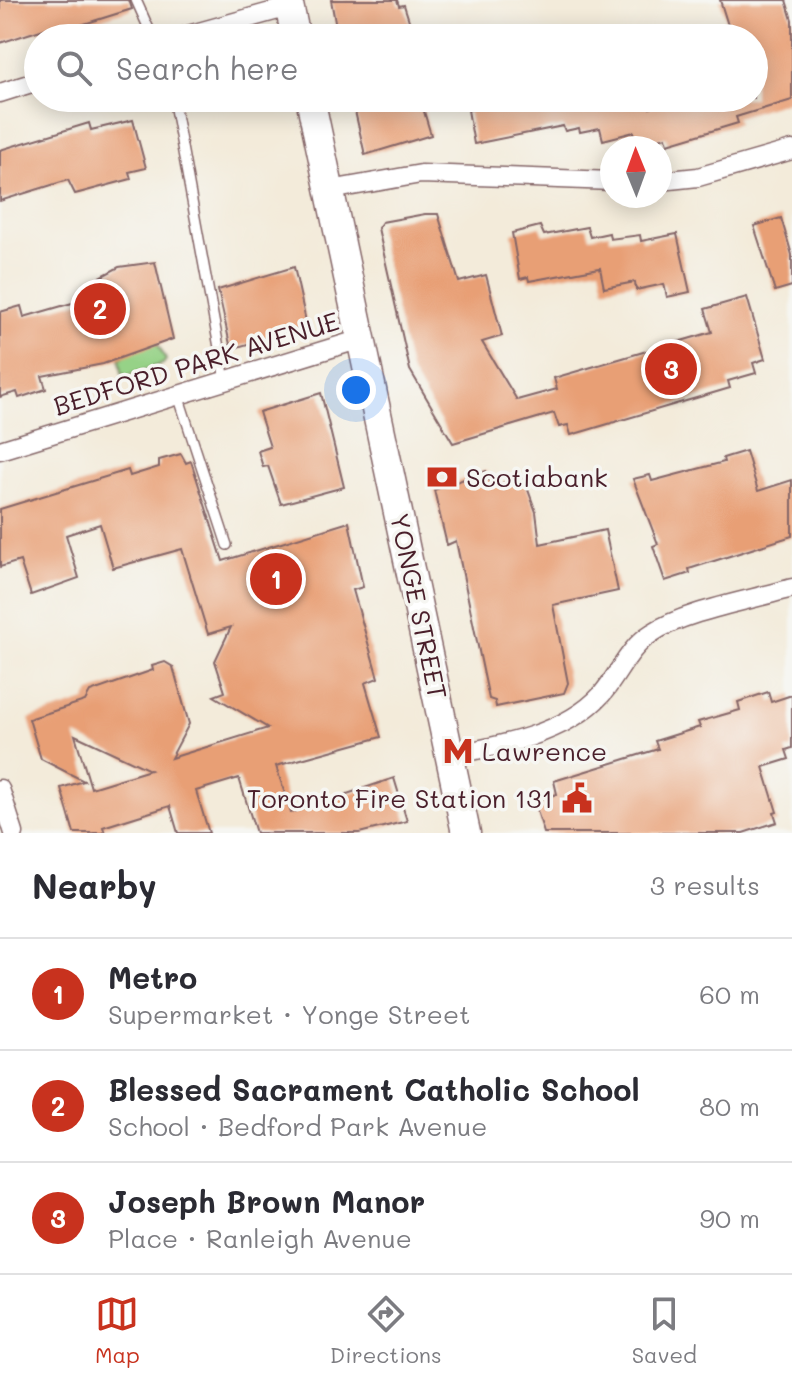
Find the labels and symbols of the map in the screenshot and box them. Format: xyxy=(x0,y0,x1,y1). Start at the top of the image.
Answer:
north arrow xyxy=(600,136,672,208)
pin: 2 xyxy=(74,279,126,339)
street label: BEDFORD PARK AVENUE xyxy=(49,303,343,423)
pin: 3 xyxy=(645,339,697,399)
your location xyxy=(336,370,376,410)
bank icon: Scotiabank xyxy=(425,460,459,494)
place label: Scotiabank xyxy=(466,460,608,494)
street label: YONGE STREET xyxy=(383,510,455,702)
pin: 1 xyxy=(250,549,302,609)
metro station icon: Lawrence xyxy=(441,734,475,768)
place label: Lawrence xyxy=(482,734,607,768)
place label: Toronto Fire Station 131 xyxy=(247,781,553,815)
public building icon: Toronto Fire Station 131 xyxy=(560,781,594,815)

